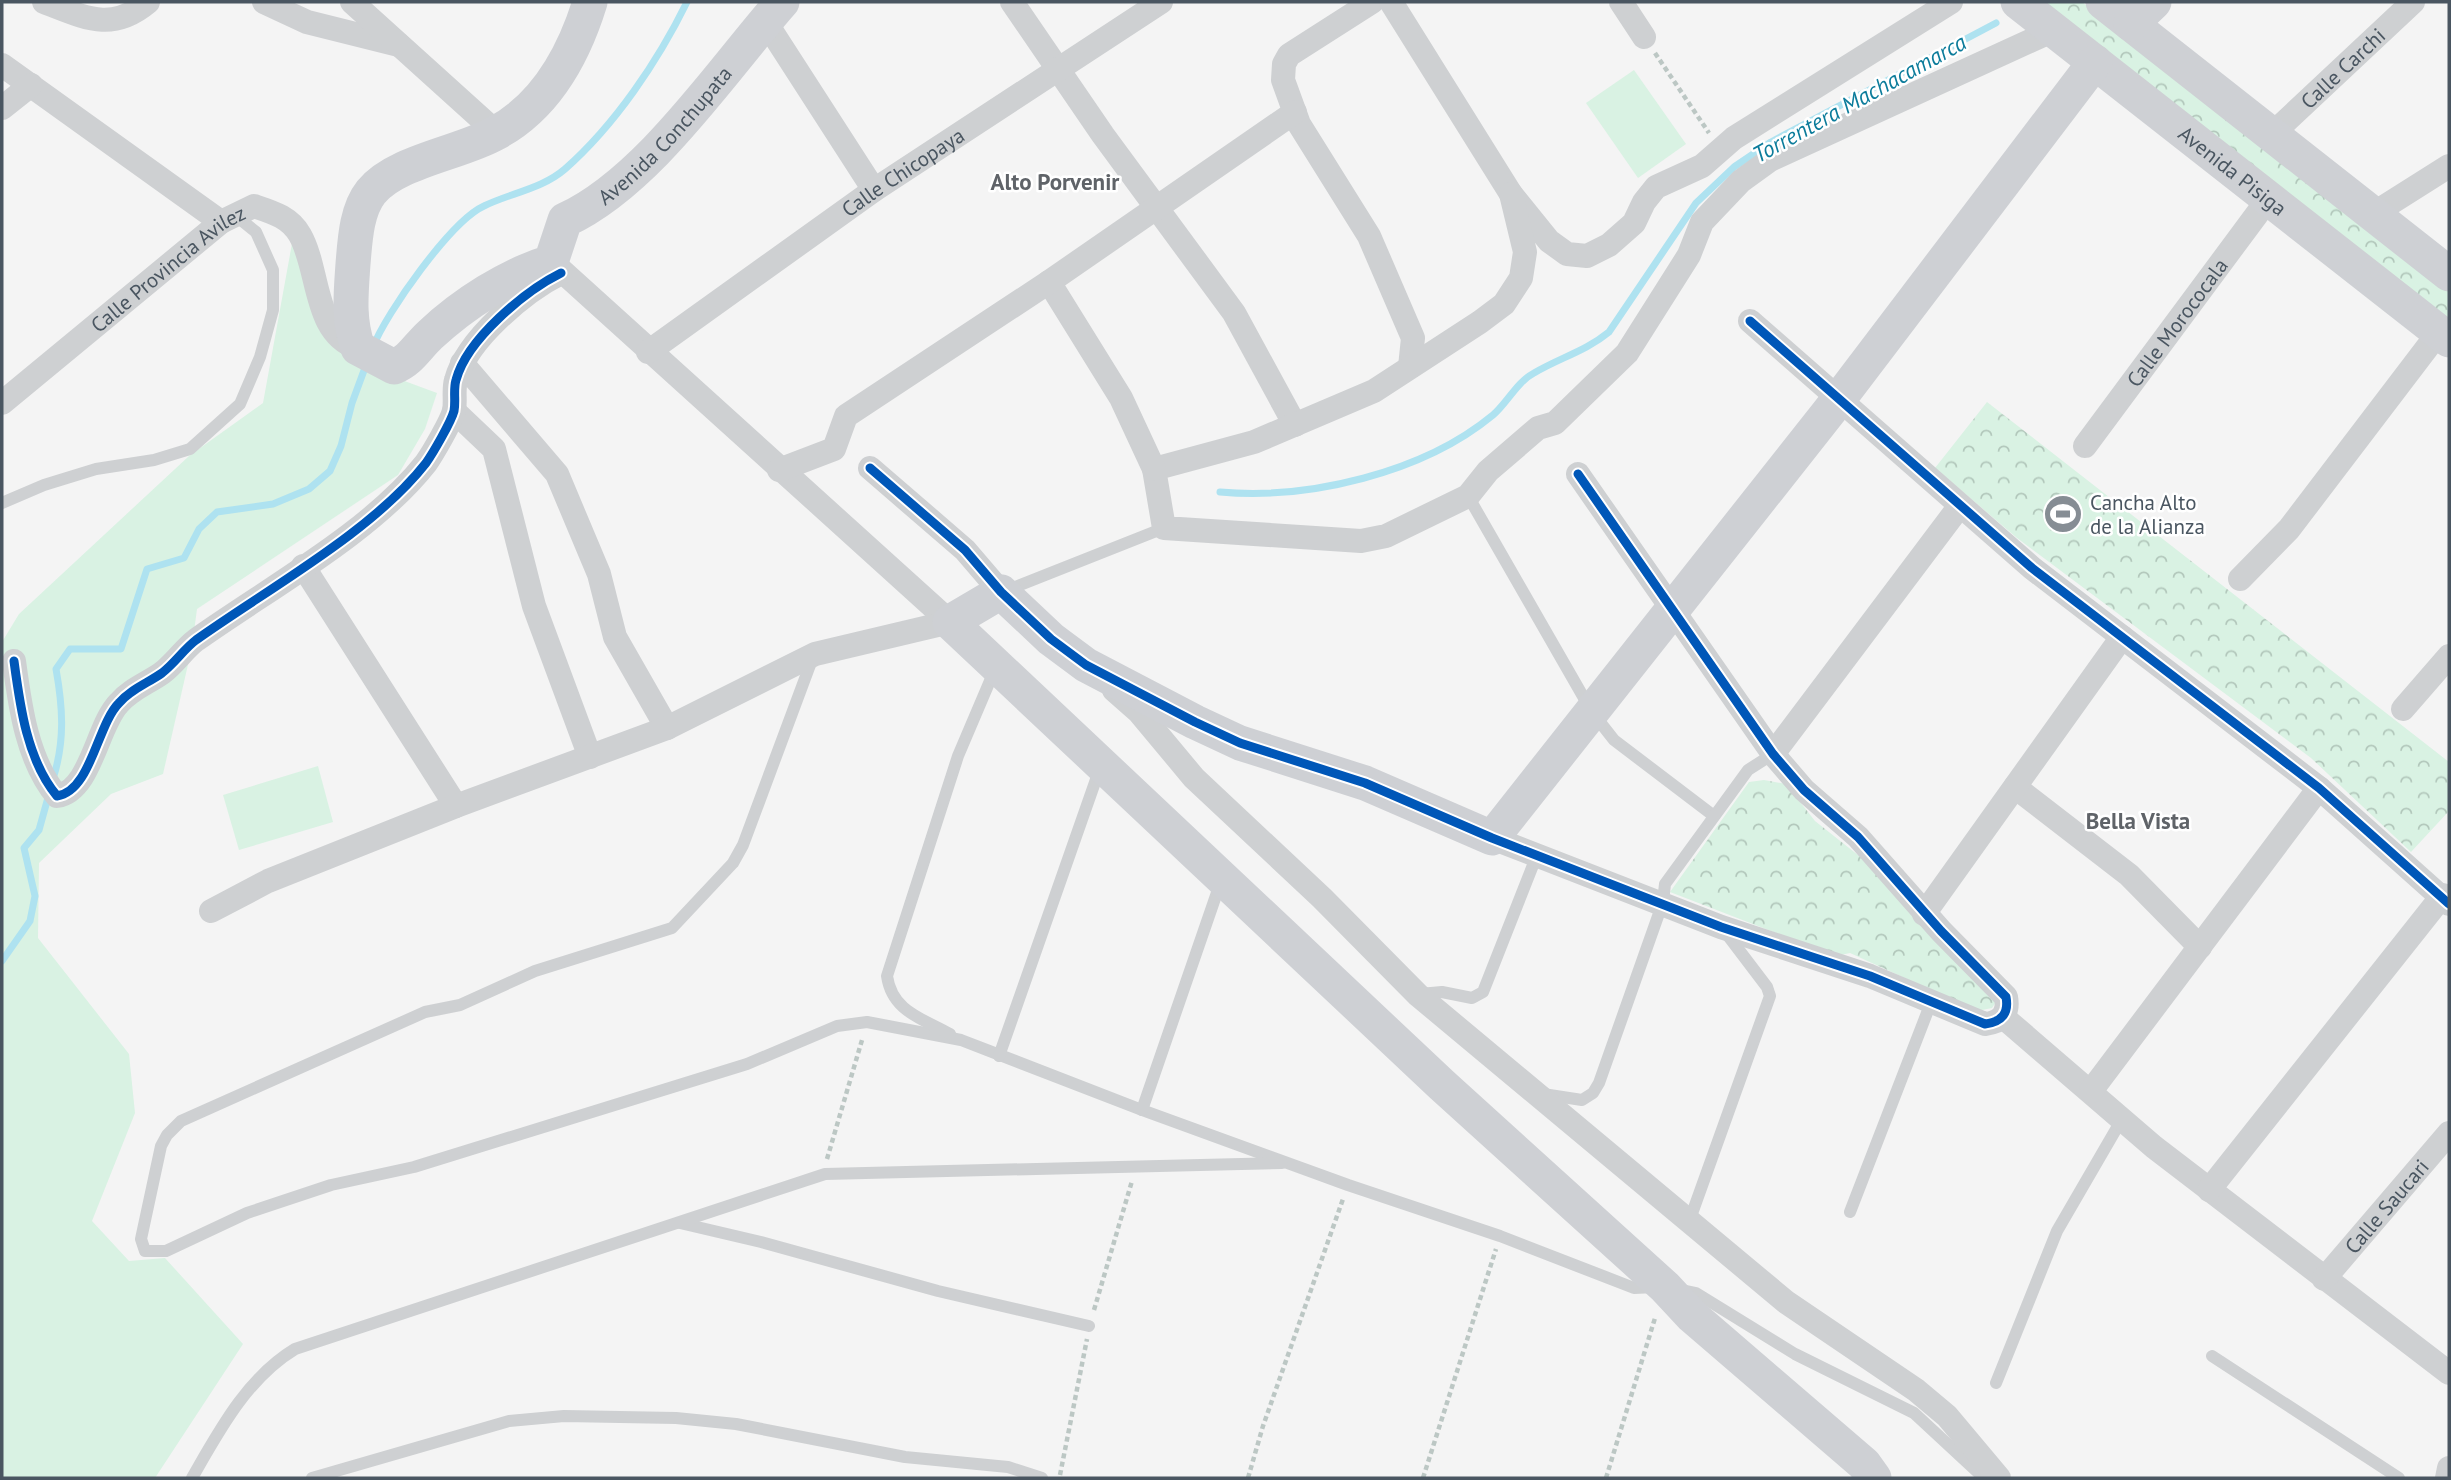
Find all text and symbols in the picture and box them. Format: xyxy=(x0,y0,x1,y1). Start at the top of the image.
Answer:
street label: Calle Carchi xyxy=(2294,22,2391,114)
water label: Torrentera Machacamarca xyxy=(1747,27,1971,169)
street label: Avenida Conchupata xyxy=(592,60,737,210)
street label: Avenida Pisiga xyxy=(2173,120,2292,221)
street label: Calle Chicopaya xyxy=(836,121,969,223)
district label: Alto Porvenir xyxy=(991,167,1120,196)
street label: Calle Provincia Avilez xyxy=(85,199,250,338)
street label: Calle Morococala xyxy=(2120,253,2233,392)
place label: Cancha Alto de la Alianza xyxy=(2090,489,2205,540)
sports icon: Cancha Alto de la Alianza xyxy=(2042,493,2084,535)
district label: Bella Vista xyxy=(2086,806,2190,835)
street label: Calle Saucari xyxy=(2338,1153,2434,1259)

